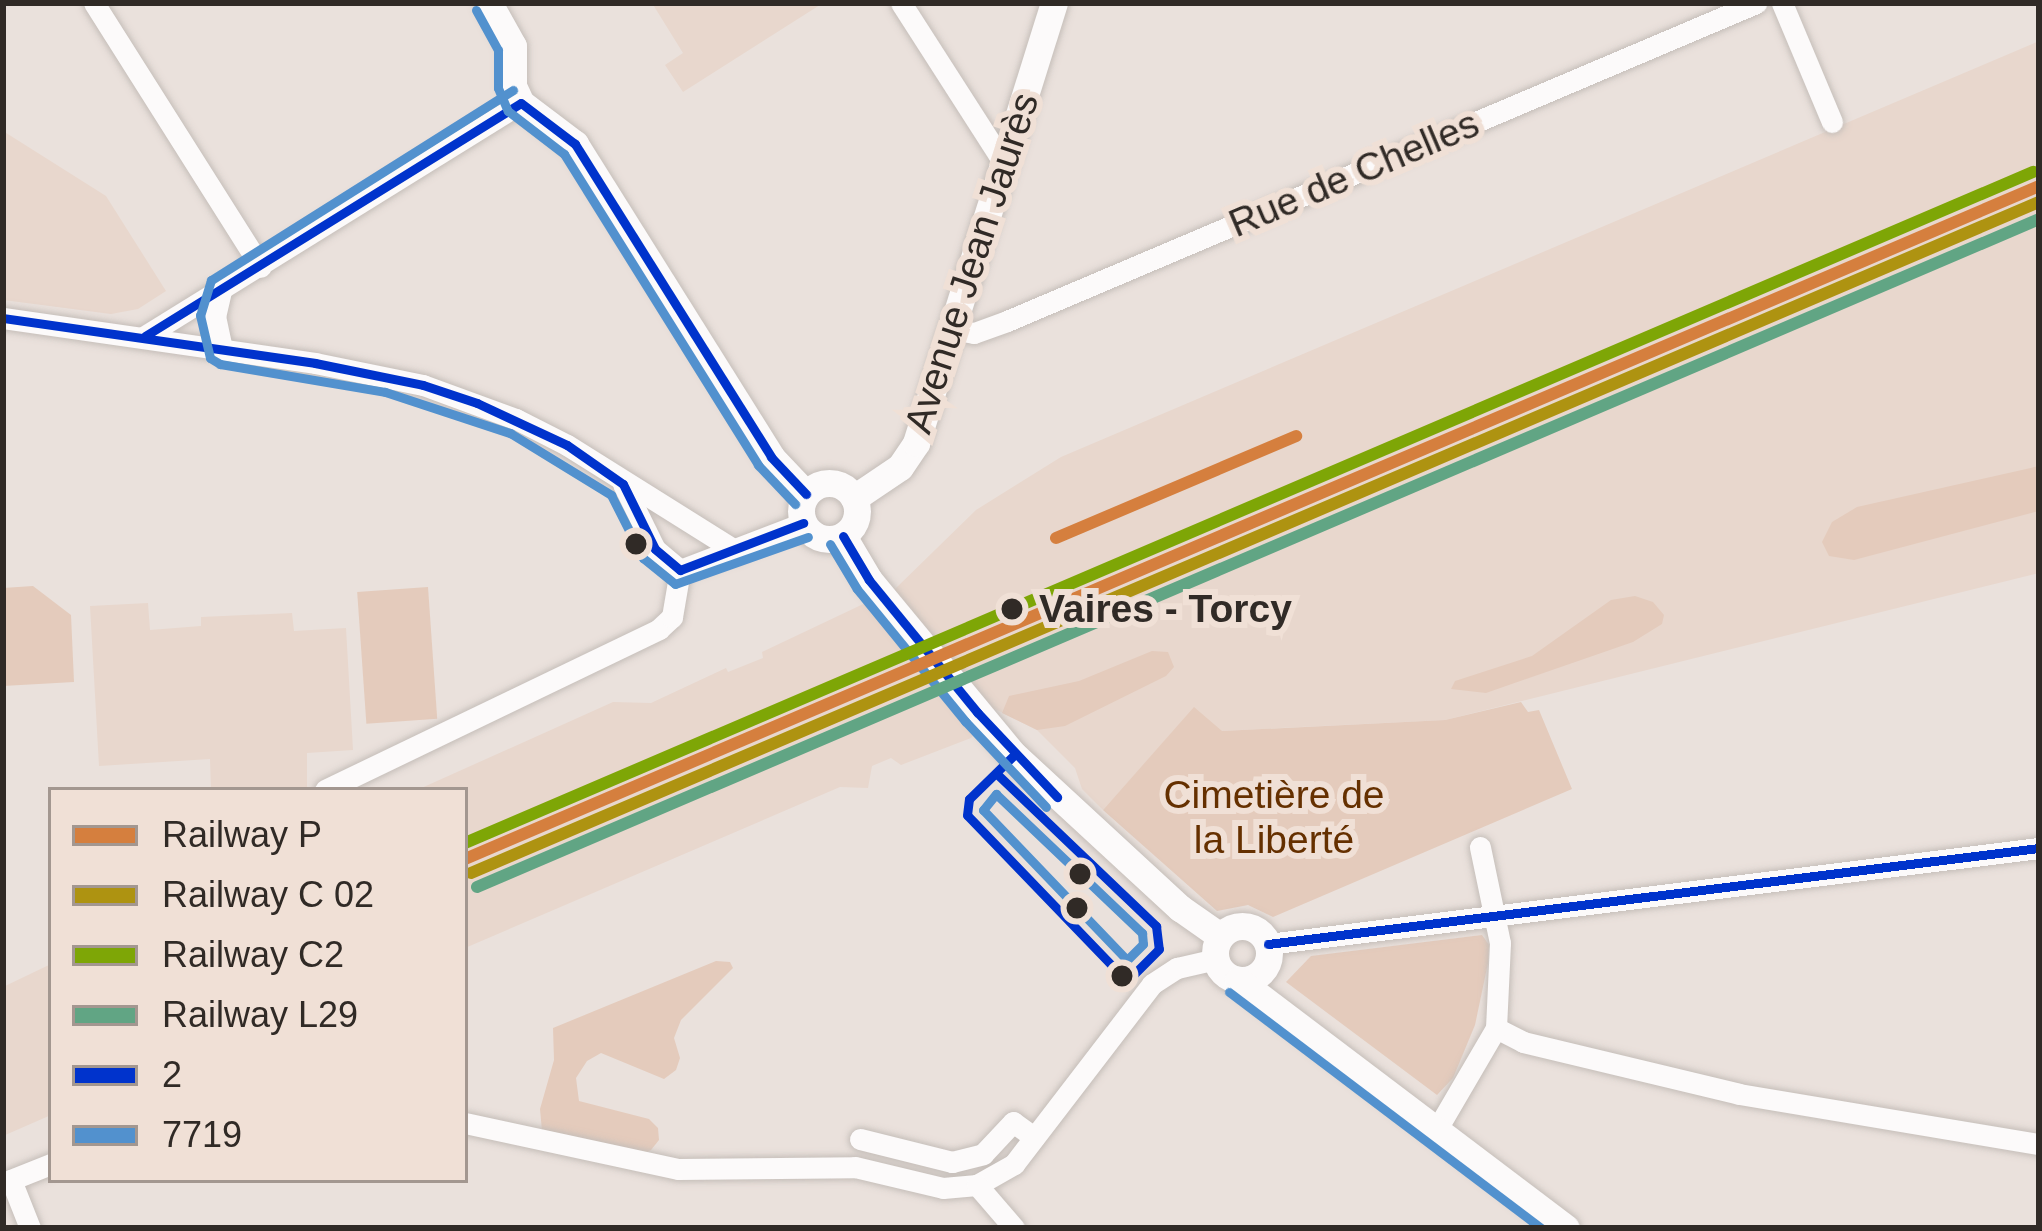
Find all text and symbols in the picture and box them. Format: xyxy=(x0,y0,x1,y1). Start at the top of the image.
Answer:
street label: Avenue Jean Jaurès xyxy=(895,87,1049,439)
street label: Rue de Chelles xyxy=(1222,100,1486,248)
unlabelled marker xyxy=(625,533,647,555)
place label: Vaires - Torcy xyxy=(1039,586,1292,632)
marker: Vaires - Torcy xyxy=(996,593,1028,625)
park label: Cimetière de la Liberté xyxy=(1163,773,1385,864)
legend xyxy=(48,787,468,1183)
text: Railway P xyxy=(162,814,322,855)
unlabelled marker xyxy=(1069,863,1091,885)
text: Railway C 02 xyxy=(162,874,374,915)
unlabelled marker xyxy=(1066,897,1088,919)
text: Railway C2 xyxy=(162,934,344,975)
unlabelled marker xyxy=(1111,965,1133,987)
text: Railway L29 xyxy=(162,994,358,1035)
text: 2 xyxy=(162,1054,182,1095)
text: 7719 xyxy=(162,1114,242,1155)

